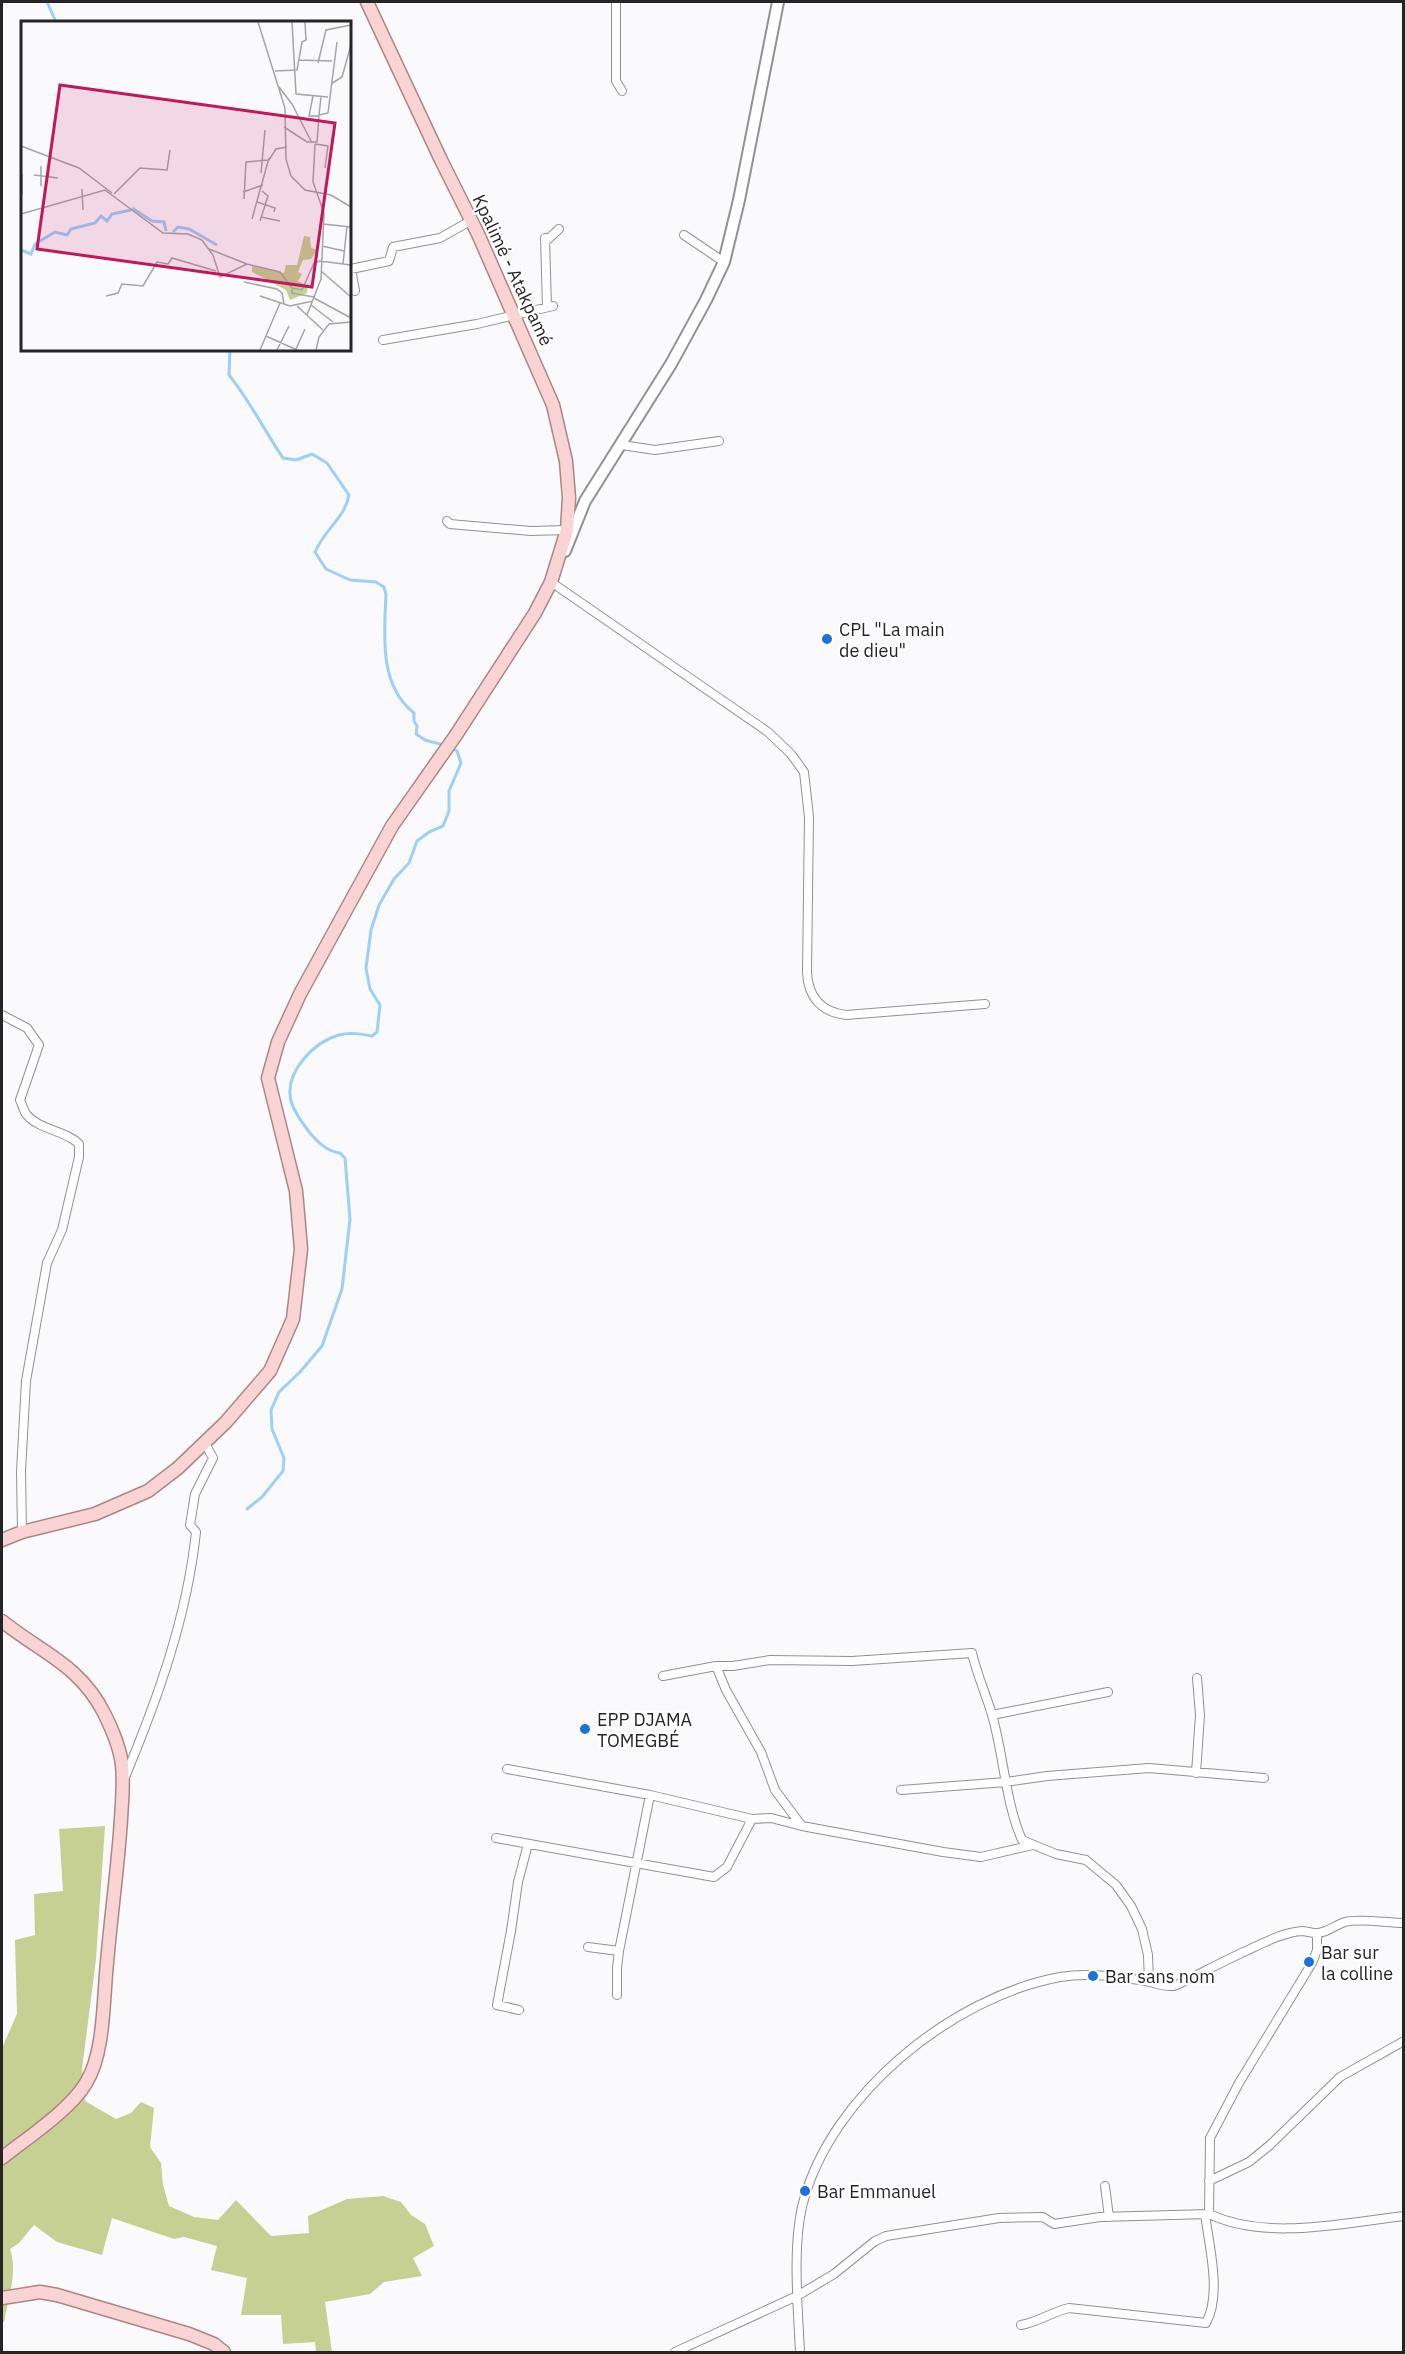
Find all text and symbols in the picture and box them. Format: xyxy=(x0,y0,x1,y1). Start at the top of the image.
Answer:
inset map xyxy=(21,21,351,351)
street label: Kpalimé - Atakpamé xyxy=(468,191,558,350)
place label: CPL "La main de dieu" xyxy=(839,618,945,662)
marker: CPL "La main de dieu" xyxy=(820,632,834,646)
place label: EPP DJAMA TOMEGBÉ xyxy=(597,1708,693,1752)
marker: EPP DJAMA TOMEGBÉ xyxy=(578,1722,592,1736)
place label: Bar sur la colline xyxy=(1321,1941,1393,1985)
marker: Bar sur la colline xyxy=(1302,1955,1316,1969)
place label: Bar sans nom xyxy=(1105,1965,1215,1988)
marker: Bar sans nom xyxy=(1086,1969,1100,1983)
place label: Bar Emmanuel xyxy=(817,2180,936,2203)
marker: Bar Emmanuel xyxy=(798,2184,812,2198)

